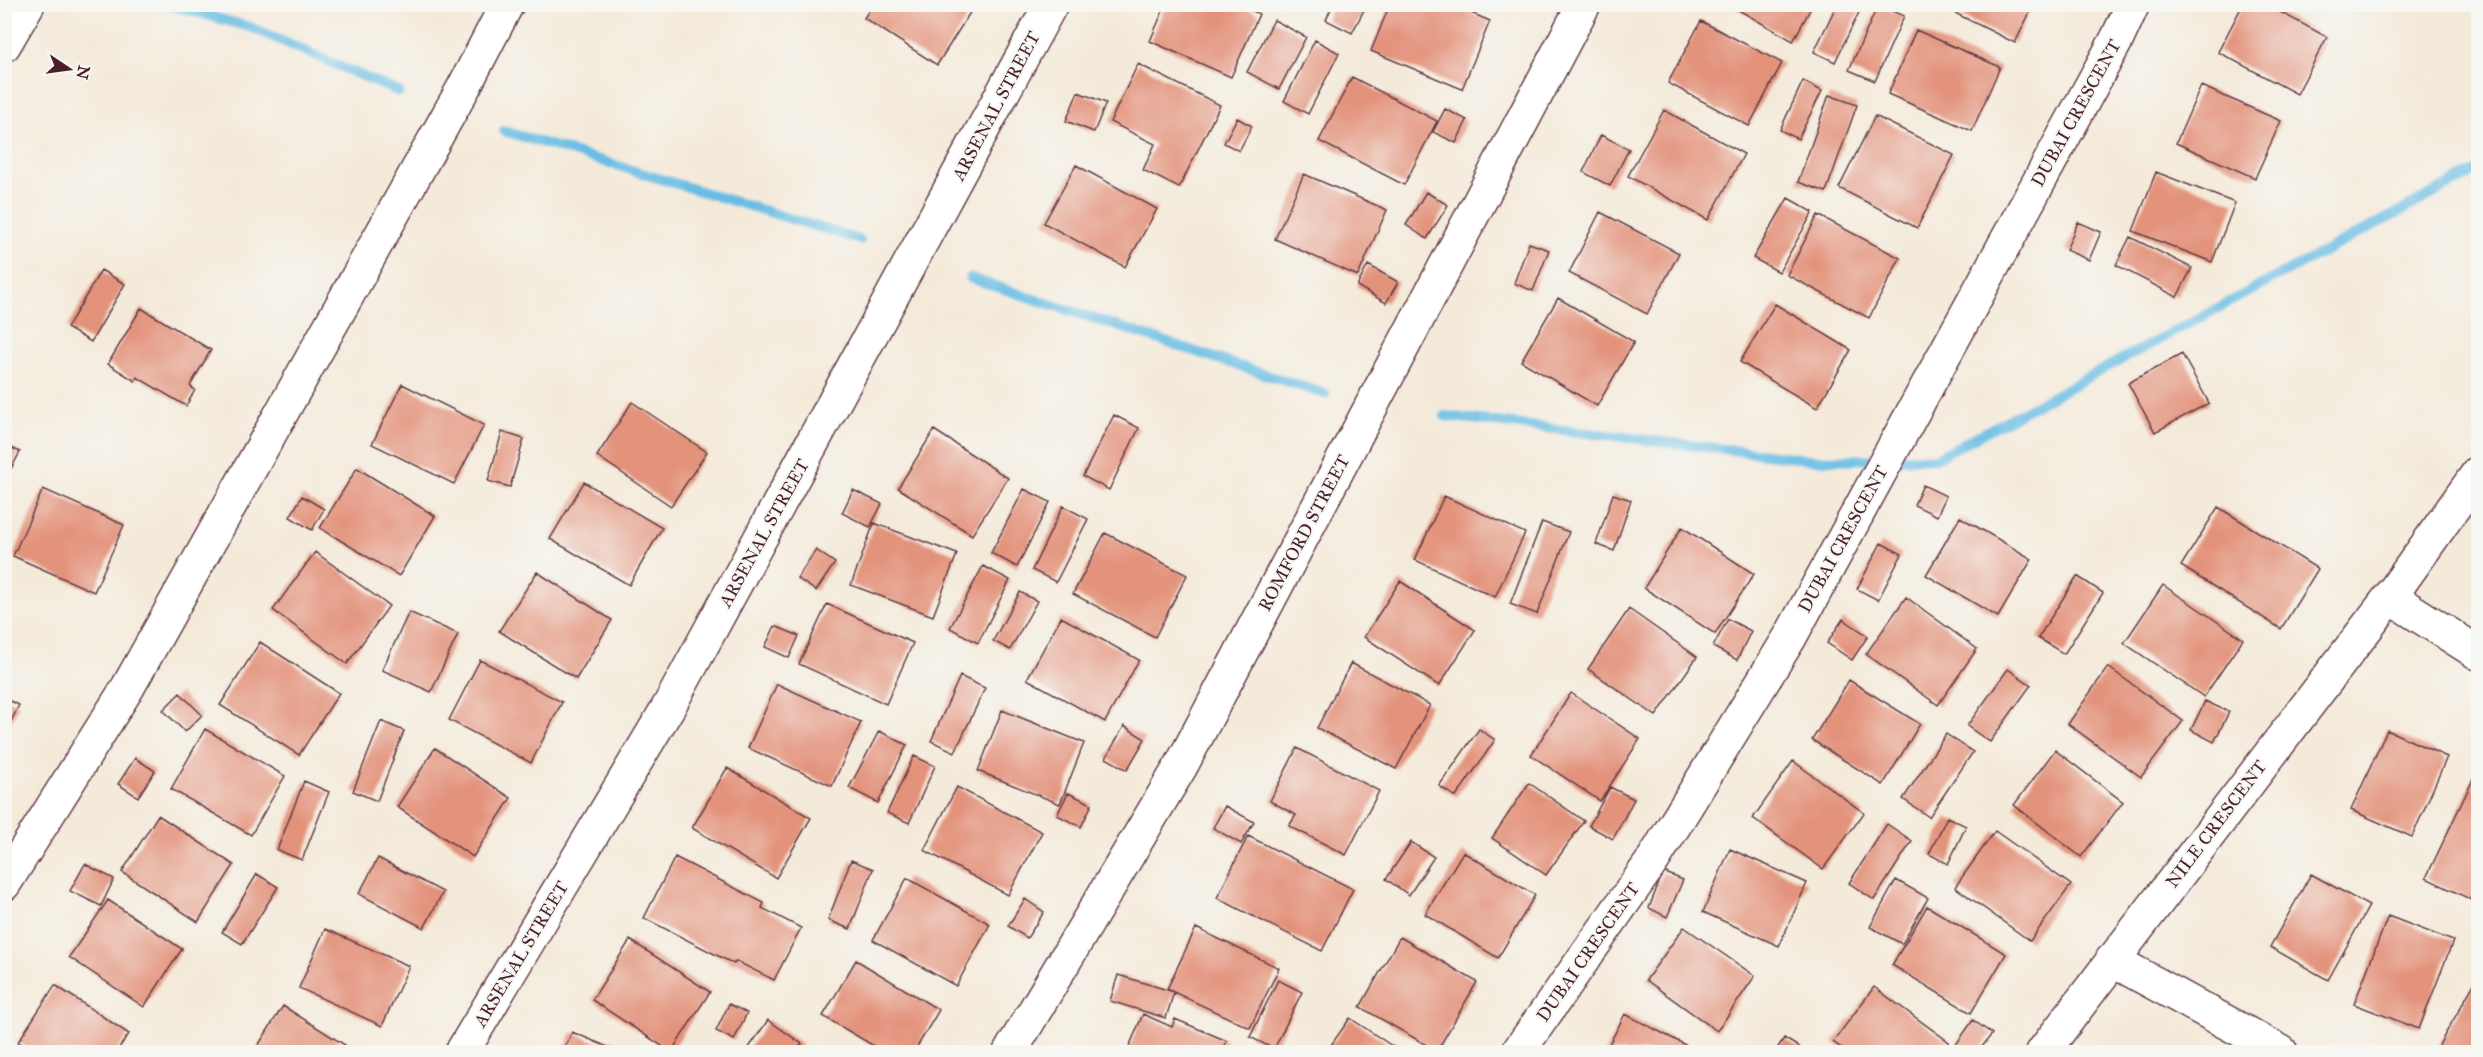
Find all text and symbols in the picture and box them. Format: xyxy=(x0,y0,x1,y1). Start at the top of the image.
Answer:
street label: ARSENAL STREET xyxy=(947,28,1045,185)
street label: DUBAI CRESCENT xyxy=(2026,36,2126,190)
north arrow xyxy=(39,39,99,99)
text: N xyxy=(72,64,94,81)
street label: ROMFORD STREET xyxy=(1253,451,1355,615)
street label: ARSENAL STREET xyxy=(714,455,814,612)
street label: DUBAI CRESCENT xyxy=(1793,462,1893,616)
street label: NILE CRESCENT xyxy=(2161,756,2271,892)
street label: ARSENAL STREET xyxy=(468,877,573,1032)
street label: DUBAI CRESCENT xyxy=(1532,878,1644,1026)

